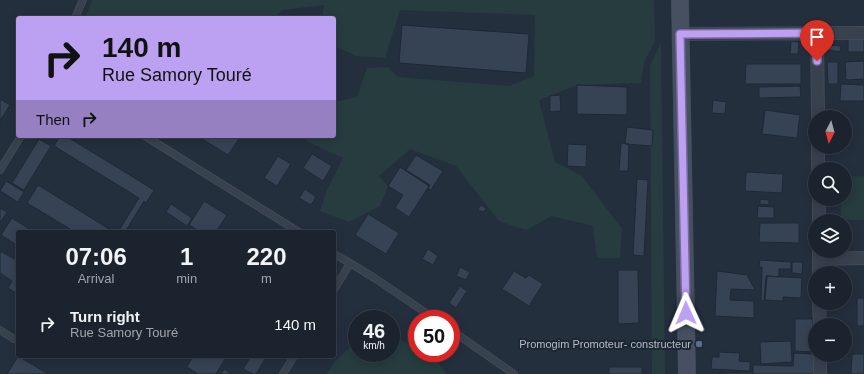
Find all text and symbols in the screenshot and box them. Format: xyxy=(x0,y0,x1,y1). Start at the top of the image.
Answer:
pin xyxy=(800,20,834,61)
icon: arrive xyxy=(806,26,828,48)
icon: right xyxy=(36,32,88,84)
text: 140 m xyxy=(102,32,181,63)
text: Rue Samory Touré xyxy=(102,65,252,85)
icon: right xyxy=(78,108,100,130)
north arrow xyxy=(808,110,852,154)
map controls xyxy=(808,110,852,362)
text: Then xyxy=(36,111,70,128)
button: search xyxy=(808,162,852,206)
button: layers xyxy=(808,214,852,258)
text: 07:06 xyxy=(65,243,127,270)
text: 1 xyxy=(180,243,193,270)
text: 220 xyxy=(247,243,287,270)
button: + xyxy=(808,266,852,310)
text: Arrival xyxy=(78,271,115,286)
text: min xyxy=(176,271,197,286)
text: m xyxy=(261,271,272,286)
position arrow xyxy=(665,292,707,334)
text: Turn right xyxy=(70,308,140,325)
speed limit sign: 50 xyxy=(408,310,460,362)
icon: right xyxy=(36,313,58,335)
text: 140 m xyxy=(274,316,316,333)
button: − xyxy=(808,318,852,362)
text: 46 xyxy=(363,320,385,342)
text: Rue Samory Touré xyxy=(70,325,178,340)
place label: Promogim Promoteur- constructeur xyxy=(519,338,691,350)
marker: Promogim Promoteur- constructeur xyxy=(694,339,704,349)
text: km/h xyxy=(363,340,385,351)

